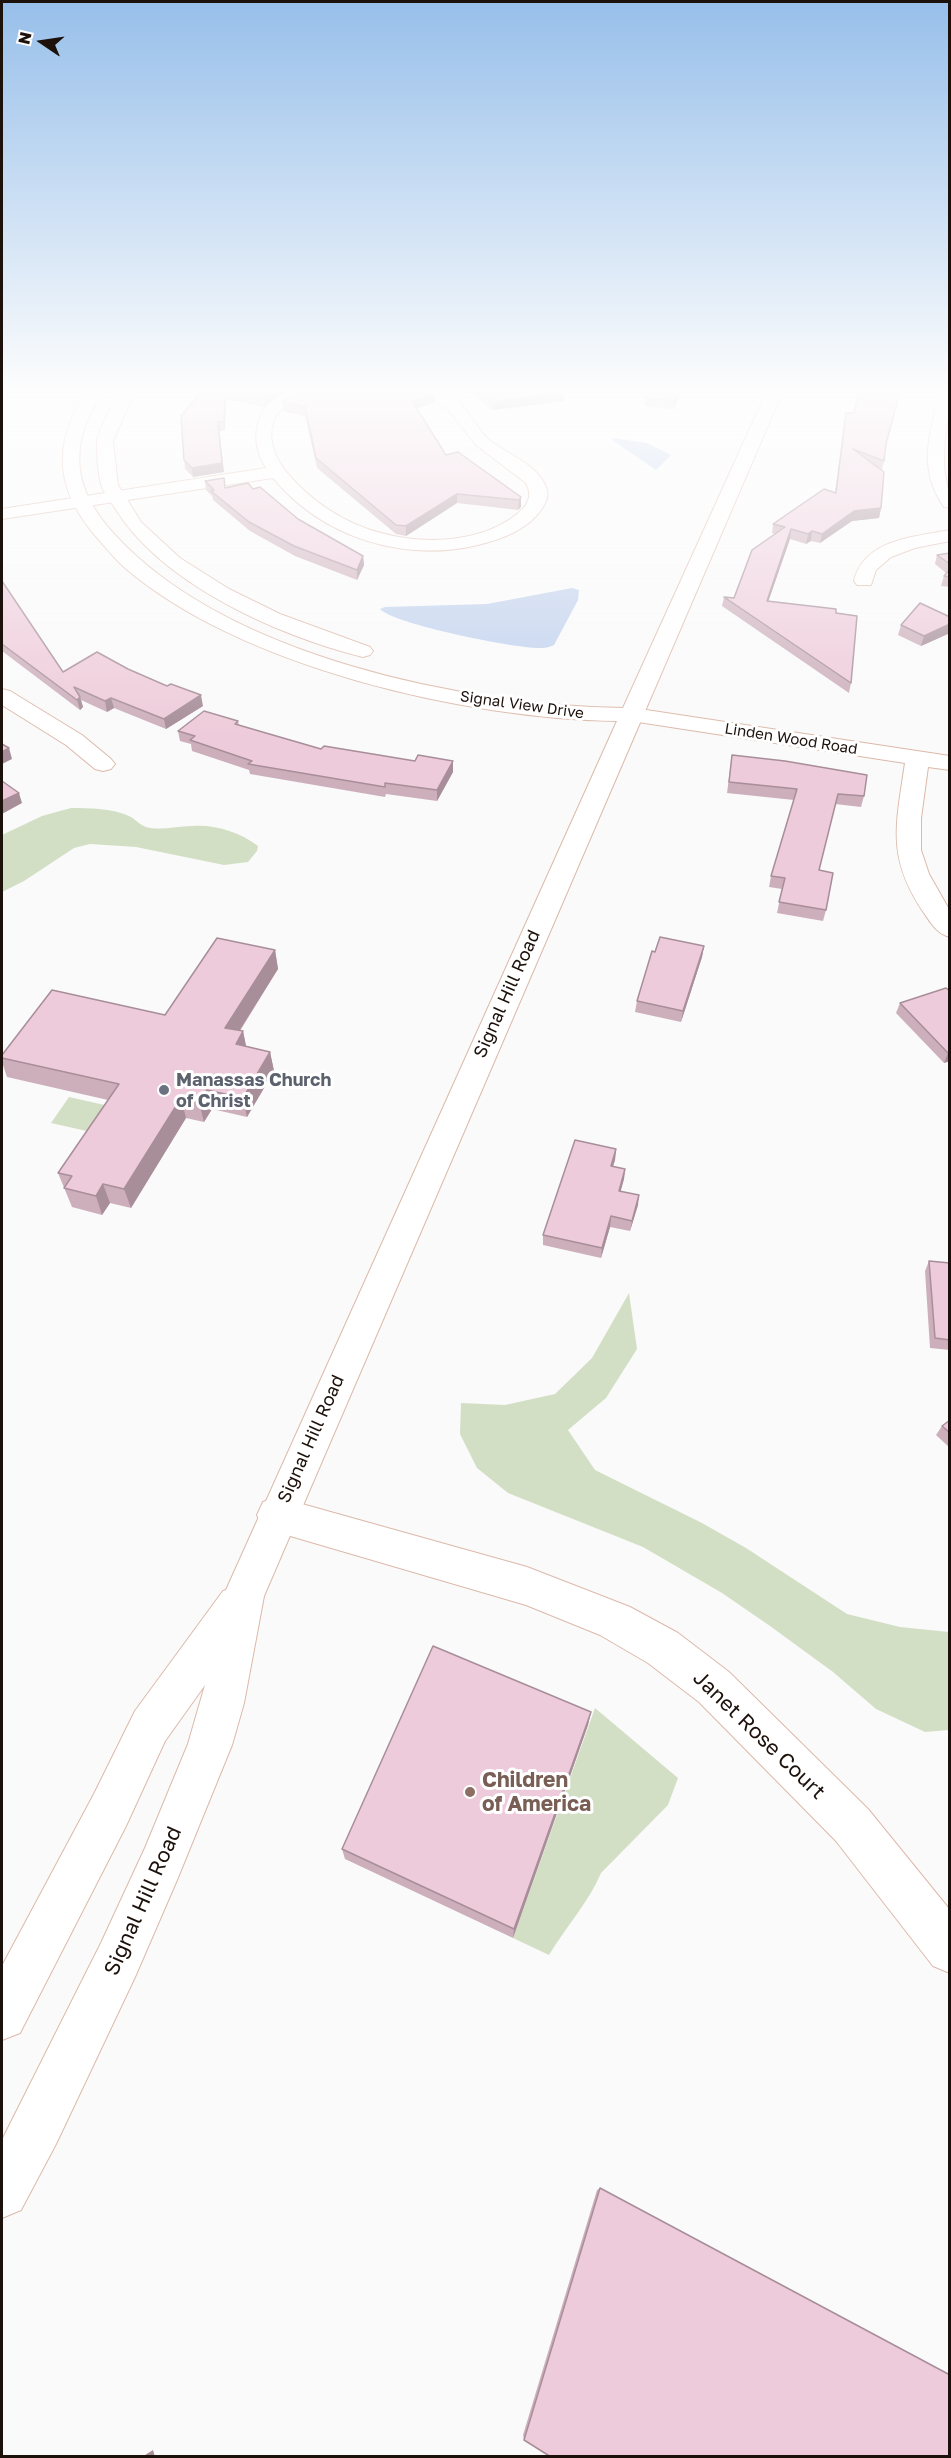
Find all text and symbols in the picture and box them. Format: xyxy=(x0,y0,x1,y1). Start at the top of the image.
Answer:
north arrow xyxy=(12,12,72,72)
text: N xyxy=(13,30,36,46)
street label: Signal View Drive xyxy=(459,687,585,723)
street label: Linden Wood Road xyxy=(723,720,859,758)
street label: Signal Hill Road xyxy=(469,927,545,1061)
place label: Manassas Church of Christ xyxy=(176,1069,331,1112)
marker: Manassas Church of Christ xyxy=(157,1083,171,1097)
street label: Signal Hill Road xyxy=(273,1372,349,1506)
street label: Janet Rose Court xyxy=(688,1665,830,1805)
place label: Children of America xyxy=(482,1767,591,1817)
marker: Children of America xyxy=(463,1785,477,1799)
street label: Signal Hill Road xyxy=(99,1823,187,1979)

